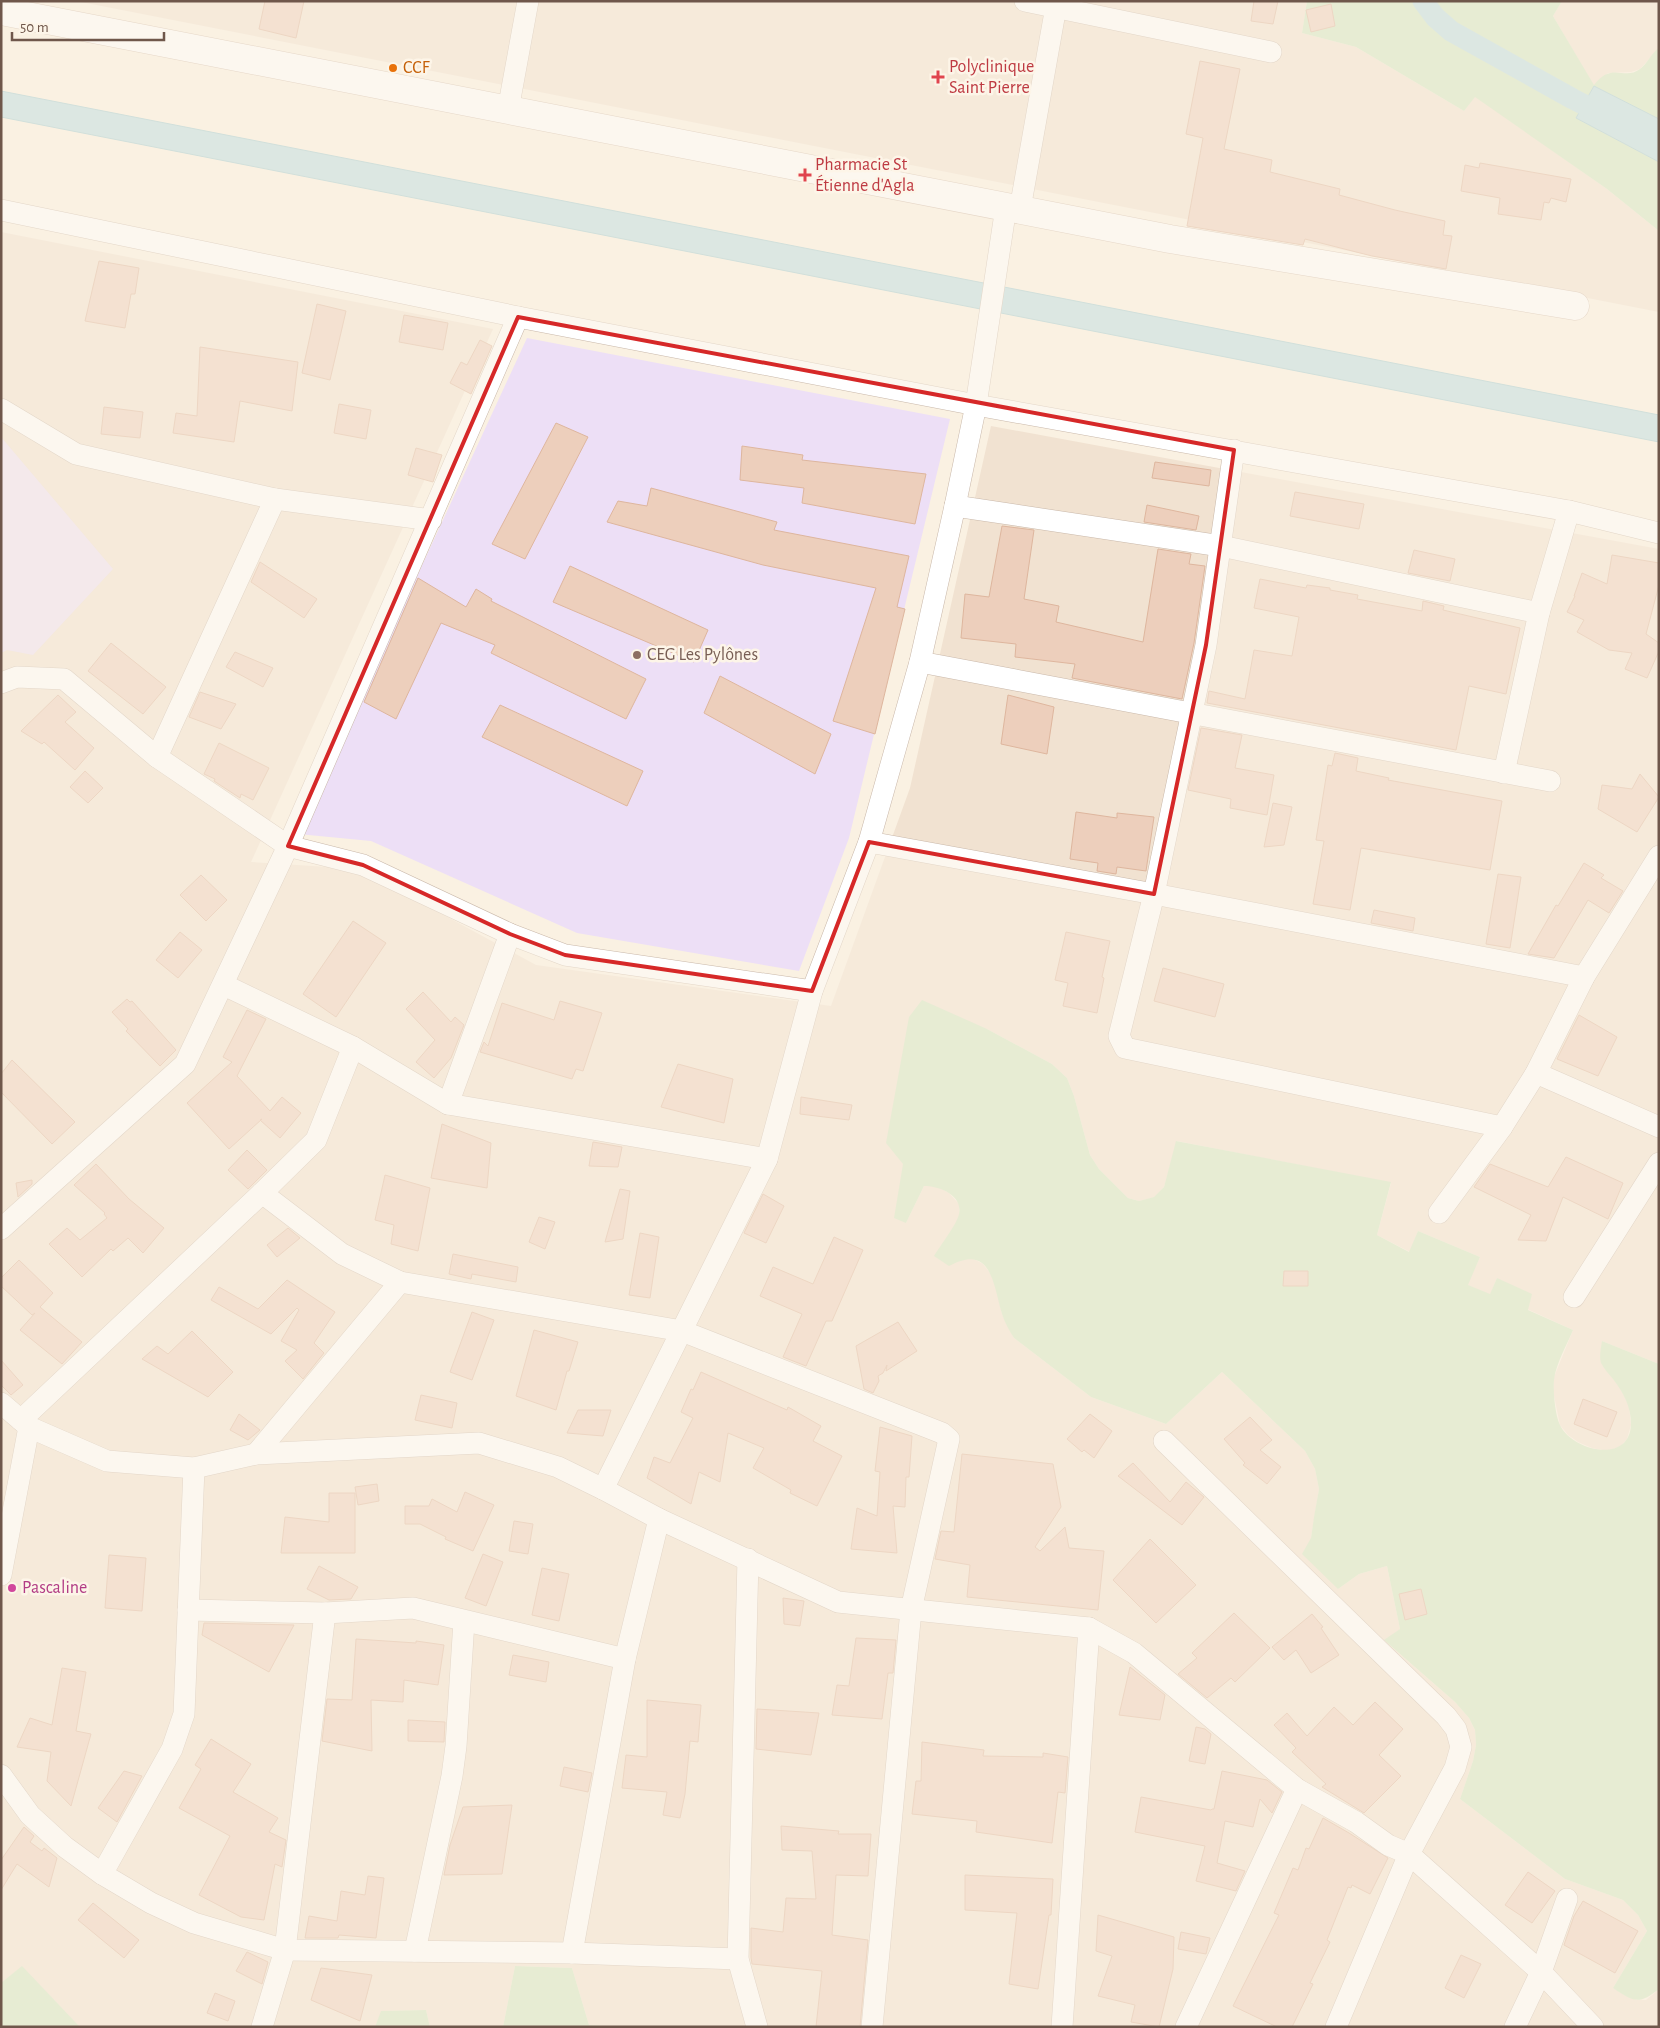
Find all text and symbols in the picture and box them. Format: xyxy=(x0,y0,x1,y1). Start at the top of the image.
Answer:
scale bar xyxy=(12,10,165,42)
text: 50 m xyxy=(20,20,49,35)
place label: Polyclinique Saint Pierre xyxy=(949,58,1034,97)
place label: CCF xyxy=(403,59,430,77)
marker: CCF xyxy=(387,62,399,74)
marker: Polyclinique Saint Pierre xyxy=(931,70,945,84)
place label: Pharmacie St Étienne d'Agla xyxy=(815,156,915,195)
marker: Pharmacie St Étienne d'Agla xyxy=(799,169,811,181)
place label: CEG Les Pylônes xyxy=(647,646,758,664)
marker: CEG Les Pylônes xyxy=(631,649,643,661)
place label: Pascaline xyxy=(22,1579,87,1597)
marker: Pascaline xyxy=(6,1582,18,1594)

